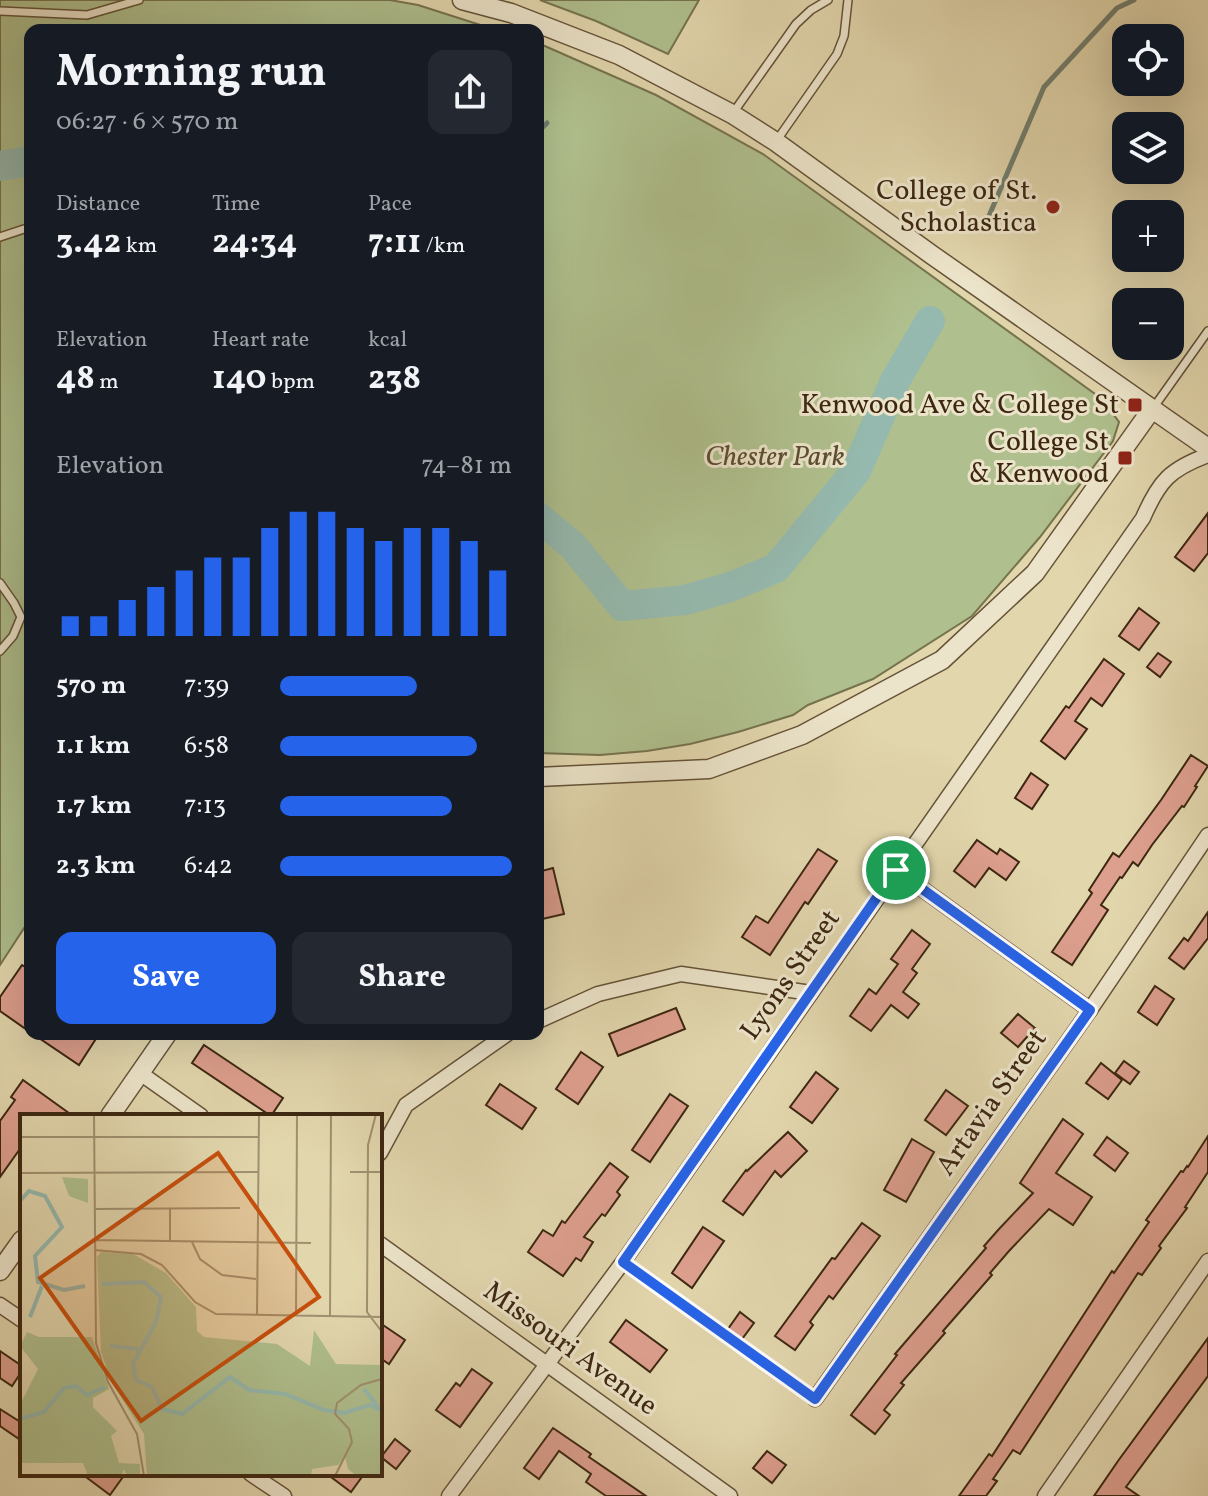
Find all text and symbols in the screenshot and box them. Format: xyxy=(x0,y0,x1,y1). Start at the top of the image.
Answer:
map controls xyxy=(1112,24,1184,360)
button: locate xyxy=(1112,24,1184,96)
text: Morning run xyxy=(56,43,327,104)
button: share xyxy=(428,50,512,134)
text: 06:27 · 6 × 570 m xyxy=(56,104,238,140)
button: layers xyxy=(1112,112,1184,184)
place label: College of St. Scholastica xyxy=(876,172,1037,243)
text: Distance xyxy=(56,189,140,220)
text: Time xyxy=(212,189,260,220)
text: Pace xyxy=(368,189,412,220)
marker: College of St. Scholastica xyxy=(1044,198,1062,216)
button: + xyxy=(1112,200,1184,272)
text: 3.42 xyxy=(56,220,121,267)
text: 24:34 xyxy=(212,220,297,267)
text: 7:11 xyxy=(368,220,421,267)
text: km xyxy=(121,231,157,262)
text: /km xyxy=(421,231,465,262)
button: − xyxy=(1112,288,1184,360)
text: Elevation xyxy=(56,325,147,356)
text: Heart rate xyxy=(212,325,309,356)
text: kcal xyxy=(368,325,407,356)
text: 48 xyxy=(56,356,95,403)
text: 140 xyxy=(212,356,267,403)
text: 238 xyxy=(368,356,421,403)
text: m xyxy=(95,367,119,398)
text: bpm xyxy=(267,367,315,398)
place label: Kenwood Ave & College St xyxy=(801,386,1119,425)
marker: Kenwood Ave & College St xyxy=(1126,396,1144,414)
place label: College St & Kenwood xyxy=(969,423,1109,494)
park label: Chester Park xyxy=(705,438,845,477)
text: Elevation xyxy=(56,448,164,484)
text: 74–81 m xyxy=(421,448,512,484)
marker: College St & Kenwood xyxy=(1116,449,1134,467)
text: 570 m xyxy=(56,668,126,704)
text: 7:39 xyxy=(184,668,229,704)
text: 1.1 km xyxy=(56,728,130,764)
text: 6:58 xyxy=(184,728,229,764)
text: 1.7 km xyxy=(56,788,132,824)
text: 7:13 xyxy=(184,788,226,824)
pin xyxy=(862,836,930,904)
text: 2.3 km xyxy=(56,848,136,884)
text: 6:42 xyxy=(184,848,233,884)
icon: arrive xyxy=(874,848,918,892)
street label: Lyons Street xyxy=(732,902,850,1048)
button: Save xyxy=(56,932,276,1024)
button: Share xyxy=(292,932,512,1024)
street label: Artavia Street xyxy=(927,1022,1057,1184)
inset map xyxy=(20,1114,382,1476)
street label: Missouri Avenue xyxy=(475,1273,665,1425)

